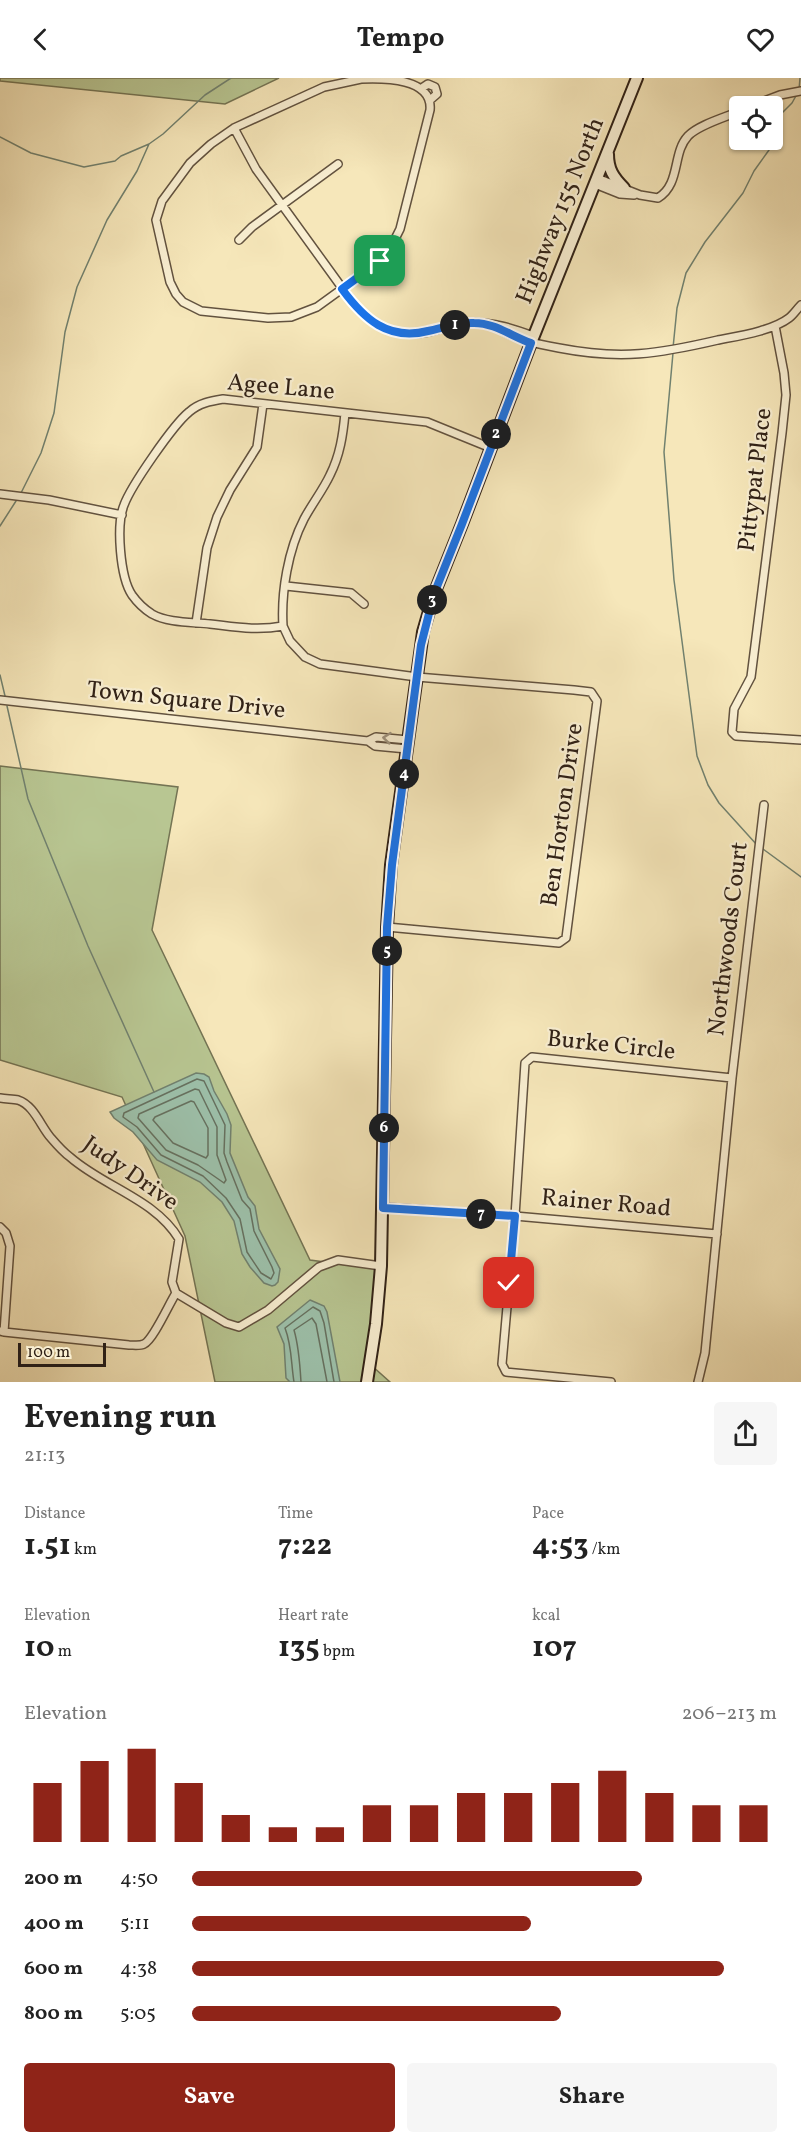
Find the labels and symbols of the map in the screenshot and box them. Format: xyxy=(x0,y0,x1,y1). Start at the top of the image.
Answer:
street label: Highway 155 North xyxy=(508,113,614,309)
pin xyxy=(354,235,405,286)
pin: 1 xyxy=(440,310,470,340)
street label: Agee Lane xyxy=(226,366,336,410)
street label: Pittypat Place xyxy=(730,406,782,554)
pin: 2 xyxy=(481,419,511,449)
pin: 3 xyxy=(417,585,447,615)
street label: Town Square Drive xyxy=(85,674,287,728)
street label: Ben Horton Drive xyxy=(533,721,593,909)
one-way arrow xyxy=(383,732,392,745)
pin: 4 xyxy=(389,759,419,789)
street label: Northwoods Court xyxy=(700,840,758,1038)
pin: 5 xyxy=(372,936,402,966)
street label: Burke Circle xyxy=(545,1022,677,1070)
pin: 6 xyxy=(369,1113,399,1143)
street label: Judy Drive xyxy=(75,1128,185,1220)
street label: Rainer Road xyxy=(540,1181,672,1227)
pin: 7 xyxy=(466,1199,496,1229)
pin xyxy=(483,1257,534,1308)
scale bar xyxy=(18,1340,106,1368)

